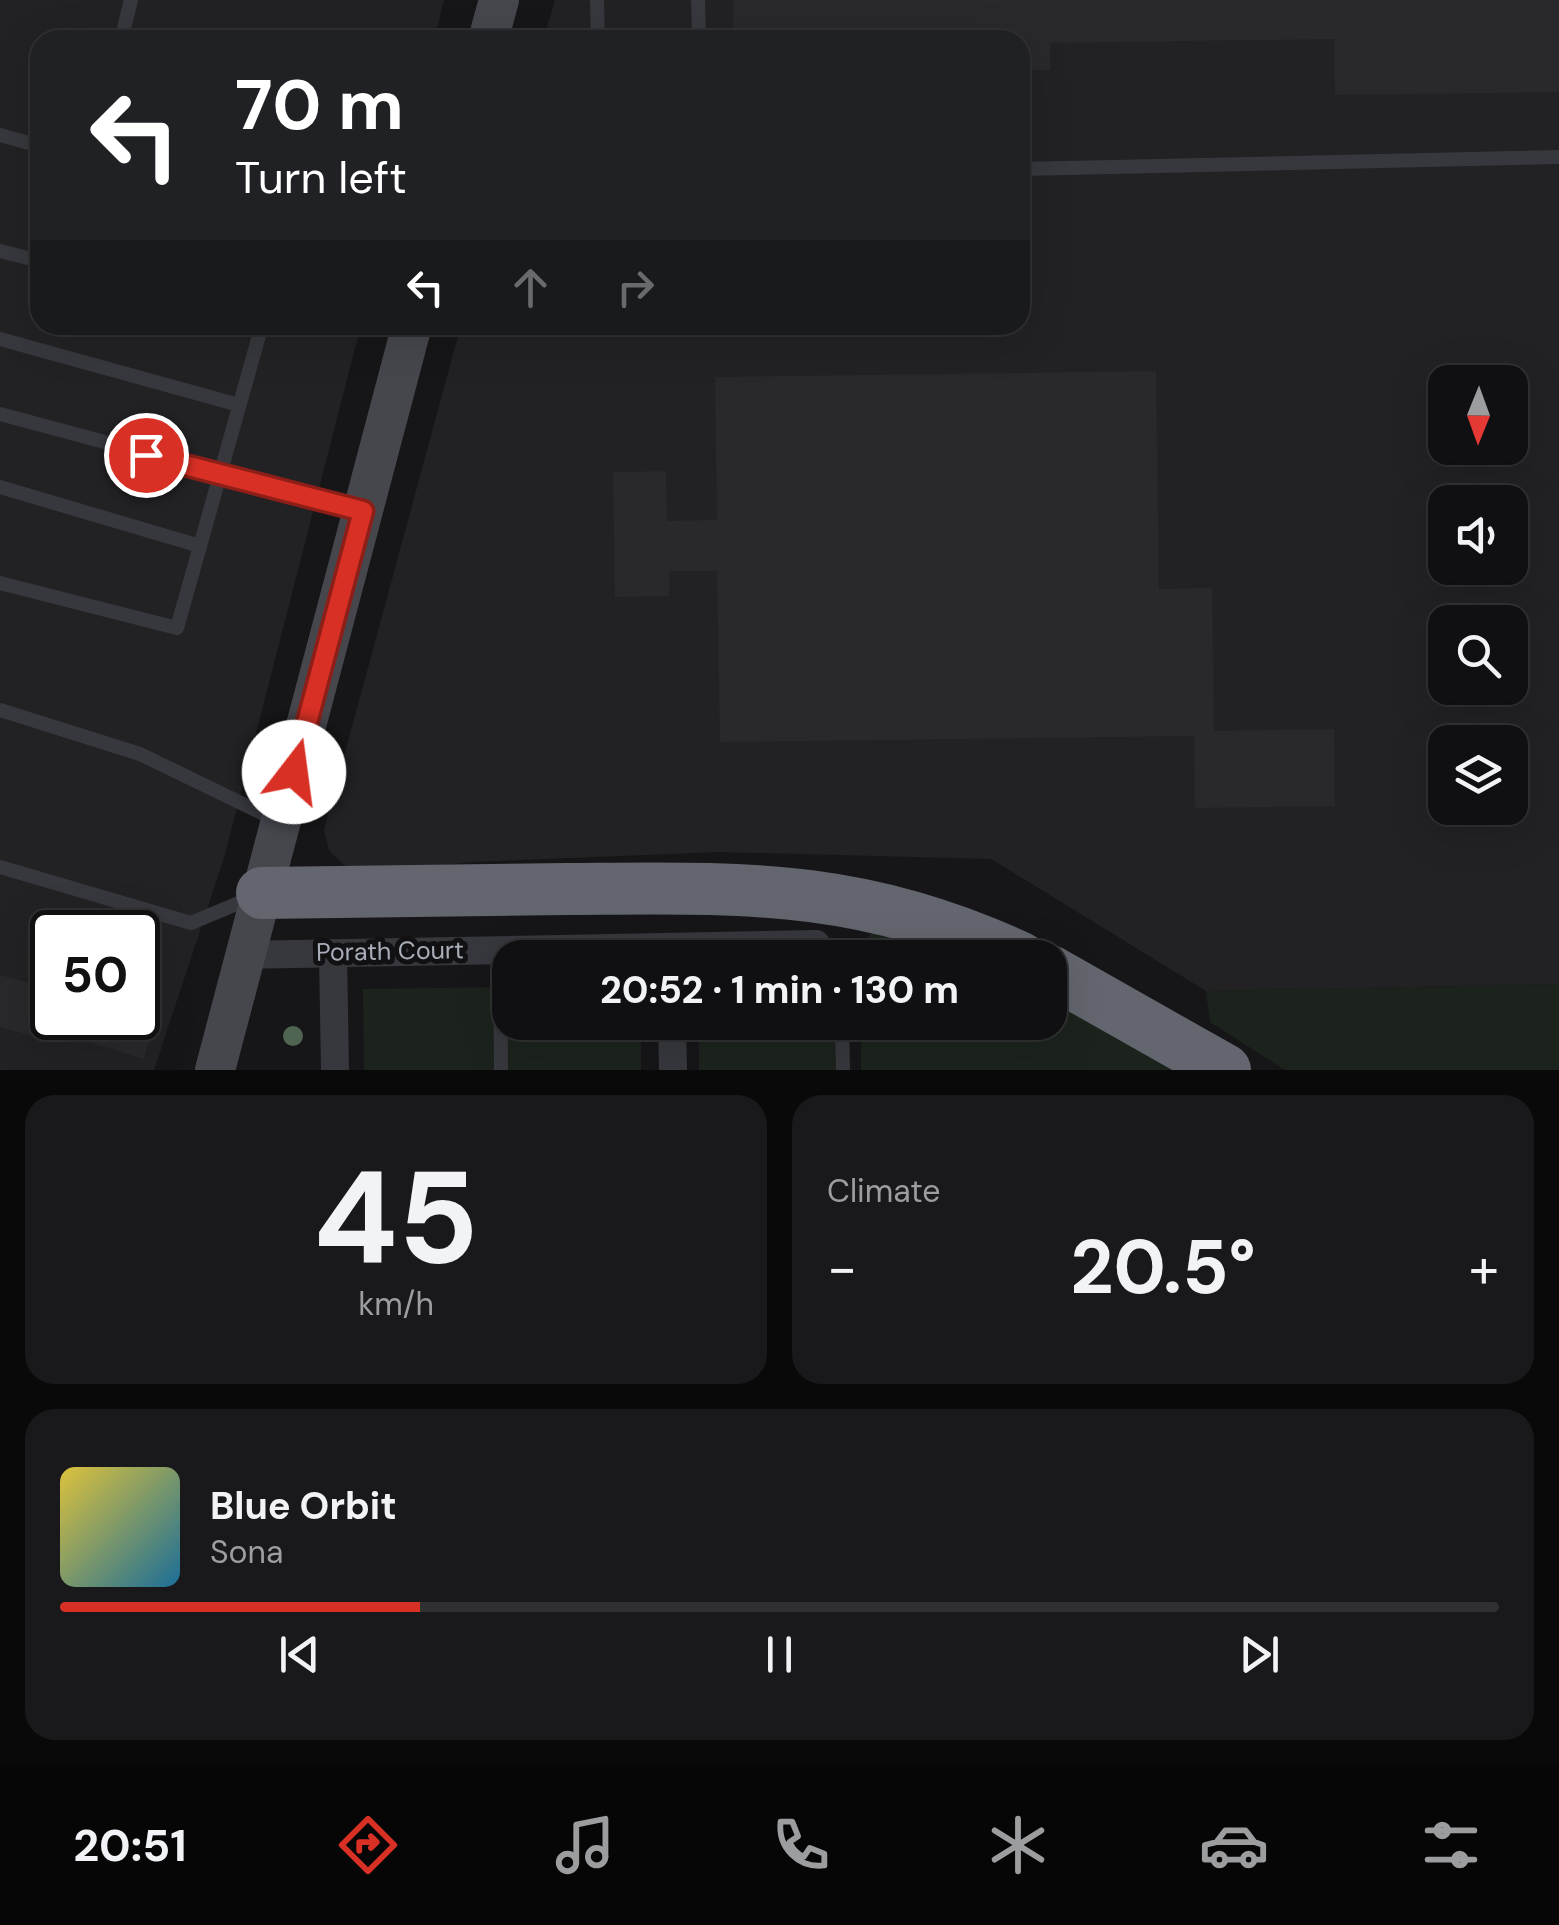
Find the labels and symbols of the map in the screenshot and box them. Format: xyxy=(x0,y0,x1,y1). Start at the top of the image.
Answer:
north arrow xyxy=(1428,365,1528,465)
pin xyxy=(104,413,189,498)
position arrow xyxy=(242,720,346,824)
speed limit sign: 50 xyxy=(30,910,160,1040)
street label: Porath Court xyxy=(316,933,464,969)

